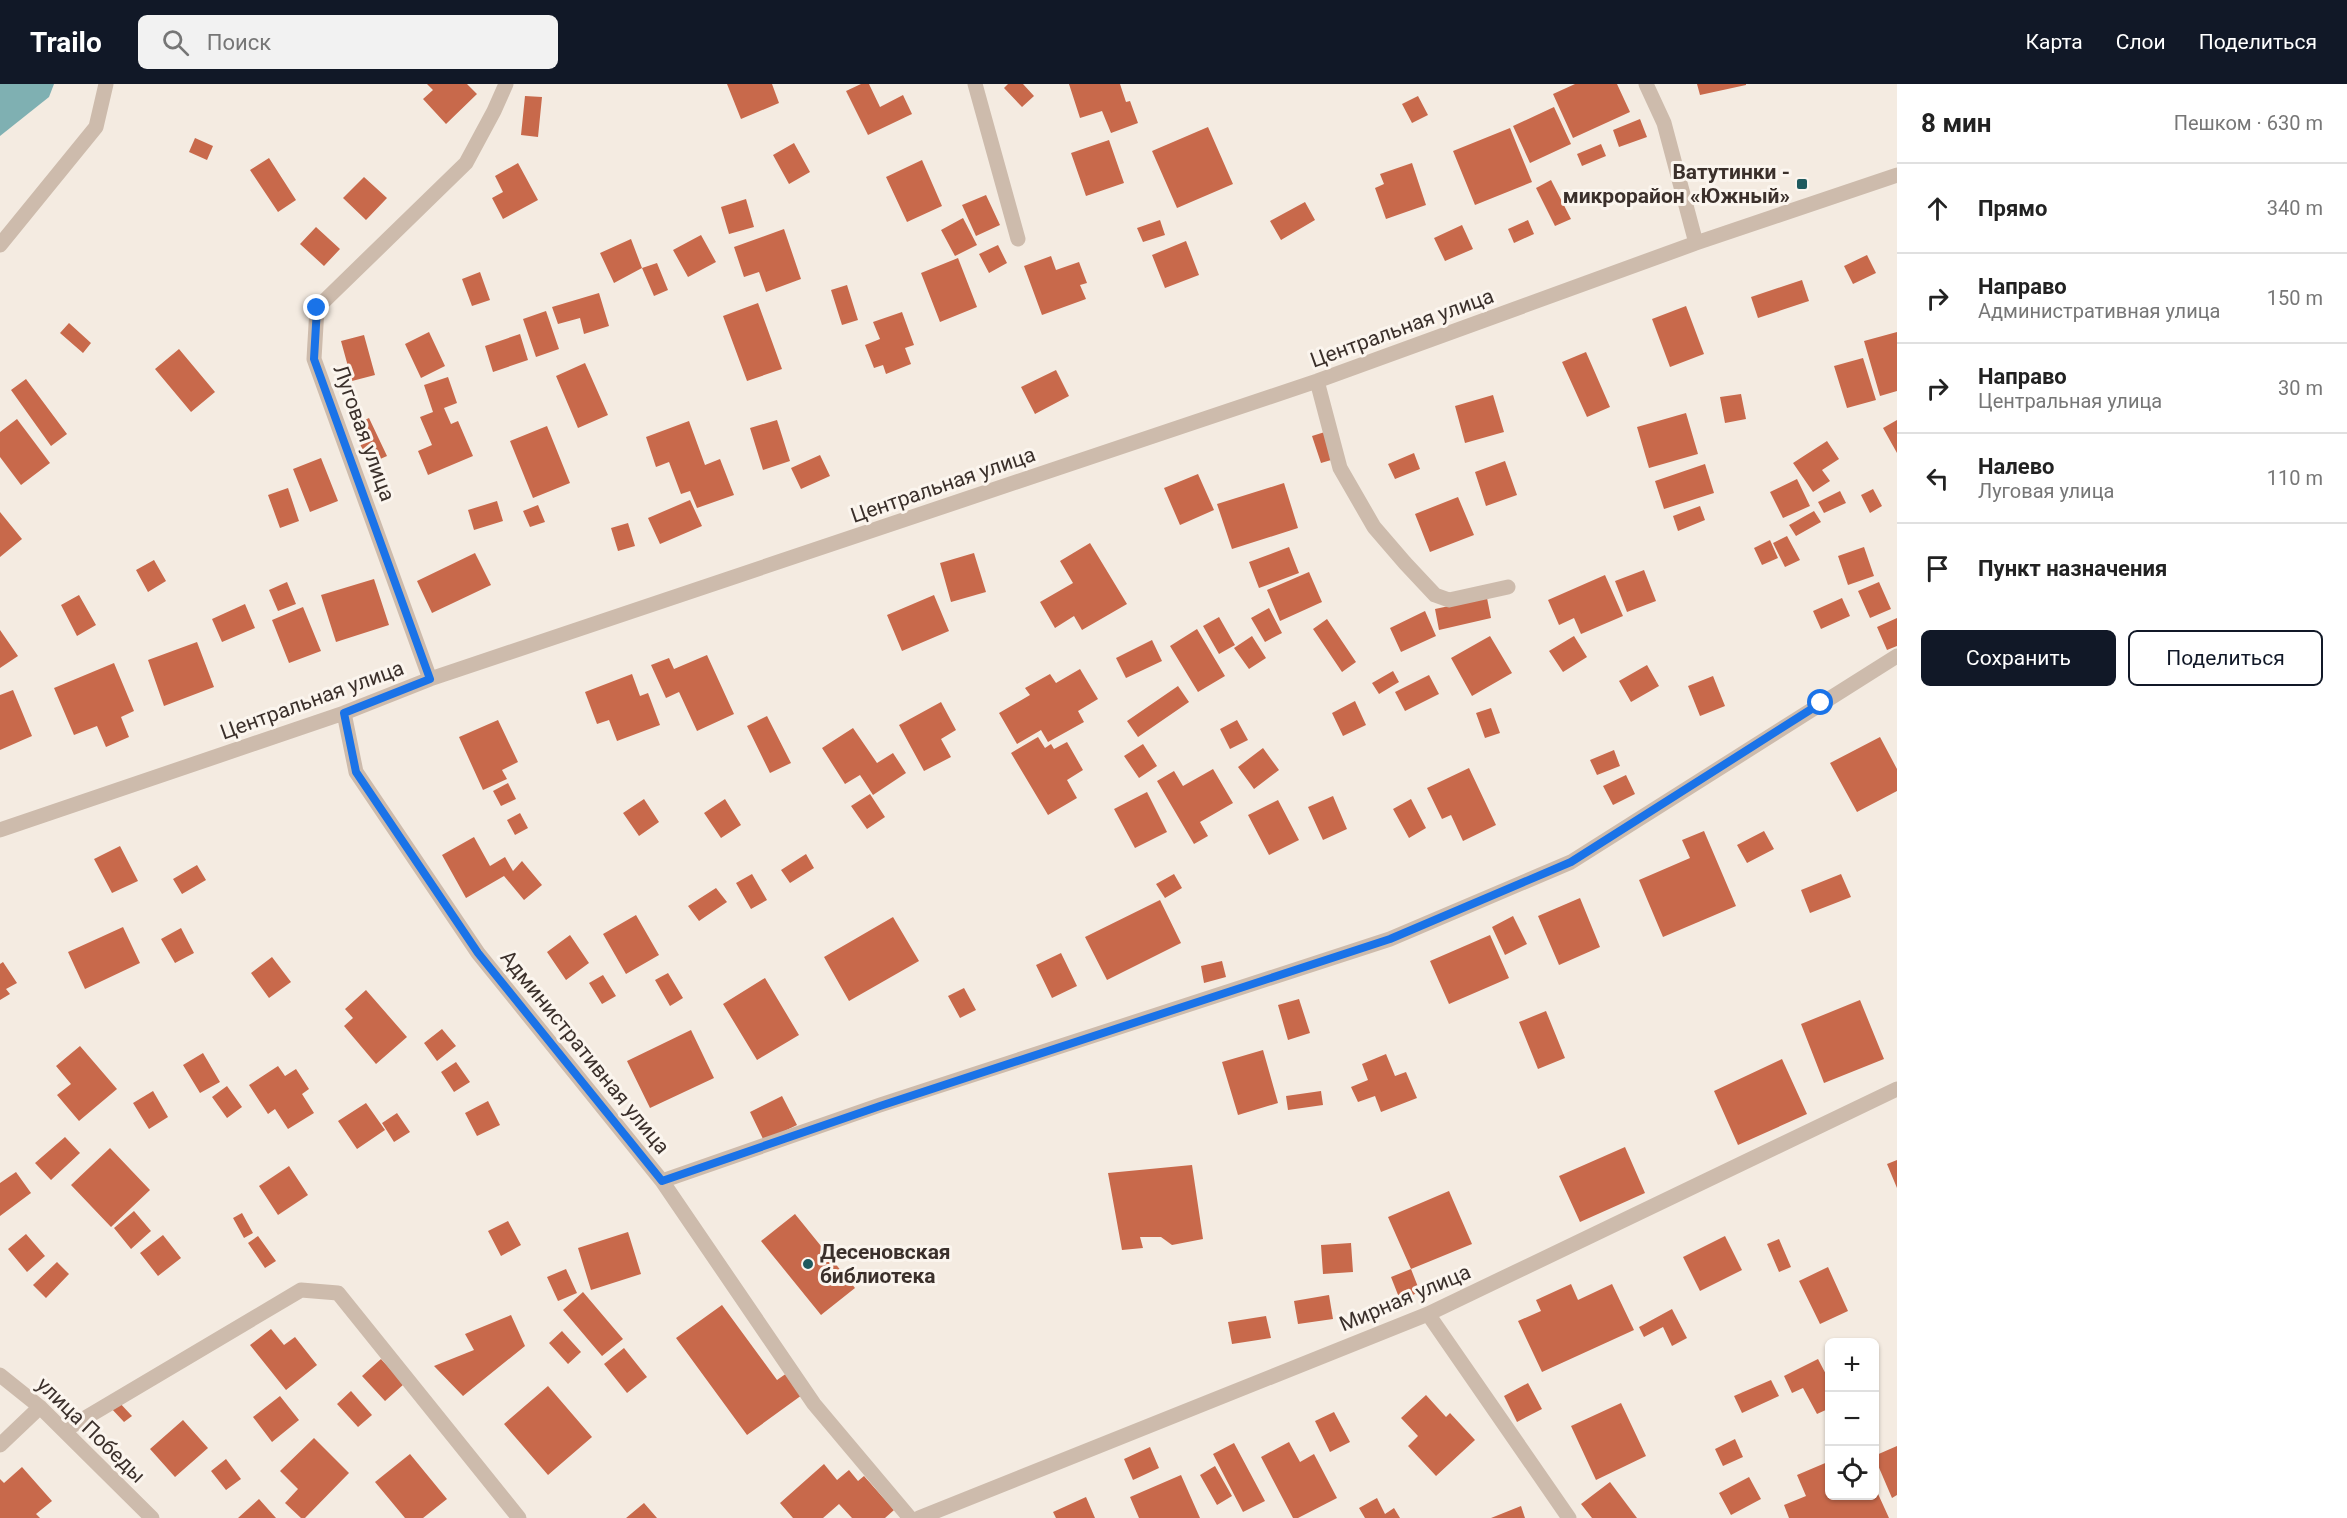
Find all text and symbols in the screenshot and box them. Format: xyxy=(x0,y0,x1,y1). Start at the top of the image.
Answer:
search box xyxy=(138,15,558,69)
text: Trailo xyxy=(30,26,102,59)
icon: search xyxy=(159,26,192,59)
text: Поиск xyxy=(207,30,271,55)
text: Карта xyxy=(2026,30,2083,54)
text: Слои xyxy=(2116,30,2166,54)
text: Поделиться xyxy=(2199,30,2317,54)
text: 8 мин xyxy=(1921,108,1992,138)
text: Пешком · 630 m xyxy=(2174,111,2323,135)
place label: Ватутинки - микрорайон «Южный» xyxy=(1563,160,1790,208)
marker: Ватутинки - микрорайон «Южный» xyxy=(1795,177,1809,191)
icon: ahead xyxy=(1921,192,1954,225)
text: Прямо xyxy=(1978,196,2047,221)
text: 340 m xyxy=(2267,196,2323,220)
text: Направо xyxy=(1978,274,2067,299)
icon: right xyxy=(1921,282,1954,315)
street label: Центральная улица xyxy=(1307,284,1497,372)
text: 150 m xyxy=(2267,286,2323,310)
route end xyxy=(303,294,329,320)
text: Административная улица xyxy=(1978,299,2220,323)
street label: Луговая улица xyxy=(328,362,400,504)
text: Направо xyxy=(1978,364,2067,389)
icon: right xyxy=(1921,372,1954,405)
text: 30 m xyxy=(2278,376,2323,400)
text: Центральная улица xyxy=(1978,389,2162,413)
street label: Центральная улица xyxy=(848,442,1038,528)
text: Налево xyxy=(1978,454,2055,479)
icon: left xyxy=(1921,462,1954,495)
text: 110 m xyxy=(2267,466,2323,490)
text: Луговая улица xyxy=(1978,479,2114,503)
icon: arrive xyxy=(1921,552,1954,585)
text: Пункт назначения xyxy=(1978,556,2167,581)
button: Сохранить xyxy=(1921,630,2116,686)
button: Поделиться xyxy=(2128,630,2323,686)
street label: Центральная улица xyxy=(217,656,407,744)
route start xyxy=(1807,689,1833,715)
street label: Административная улица xyxy=(496,946,674,1158)
place label: Десеновская библиотека xyxy=(820,1240,951,1288)
marker: Десеновская библиотека xyxy=(801,1257,815,1271)
street label: Мирная улица xyxy=(1336,1260,1474,1336)
map controls xyxy=(1825,1338,1879,1500)
button: + xyxy=(1825,1338,1879,1392)
street label: улица Победы xyxy=(32,1372,150,1488)
button: − xyxy=(1825,1392,1879,1446)
button: locate xyxy=(1825,1446,1879,1500)

